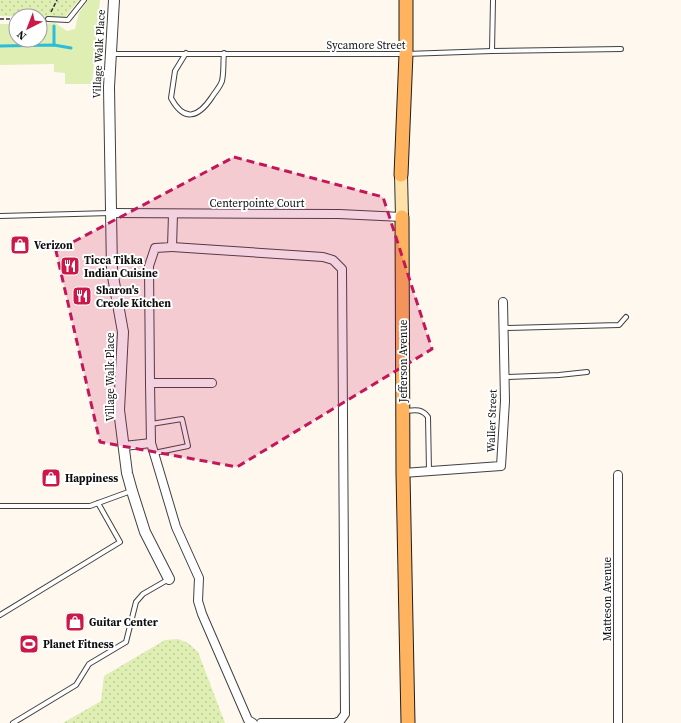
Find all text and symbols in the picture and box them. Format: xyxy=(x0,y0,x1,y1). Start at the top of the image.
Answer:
north arrow xyxy=(8,8,48,48)
street label: Village Walk Place xyxy=(89,9,109,99)
text: N xyxy=(14,27,30,43)
street label: Sycamore Street xyxy=(327,38,406,53)
street label: Centerpointe Court xyxy=(210,196,305,211)
shop icon: Verizon xyxy=(9,234,31,256)
place label: Verizon xyxy=(34,238,73,253)
place label: Ticca Tikka Indian Cuisine xyxy=(84,253,158,281)
restaurant icon: Ticca Tikka Indian Cuisine xyxy=(59,255,81,277)
place label: Sharon's Creole Kitchen xyxy=(96,283,171,311)
restaurant icon: Sharon's Creole Kitchen xyxy=(71,285,93,307)
street label: Jefferson Avenue xyxy=(396,319,411,403)
street label: Village Walk Place xyxy=(103,332,118,422)
street label: Waller Street xyxy=(483,389,501,453)
shop icon: Happiness xyxy=(40,467,62,489)
place label: Happiness xyxy=(65,471,118,486)
street label: Matteson Avenue xyxy=(600,556,615,641)
shop icon: Guitar Center xyxy=(64,611,86,633)
place label: Guitar Center xyxy=(89,615,159,630)
sports icon: Planet Fitness xyxy=(18,633,40,655)
place label: Planet Fitness xyxy=(43,637,114,652)

